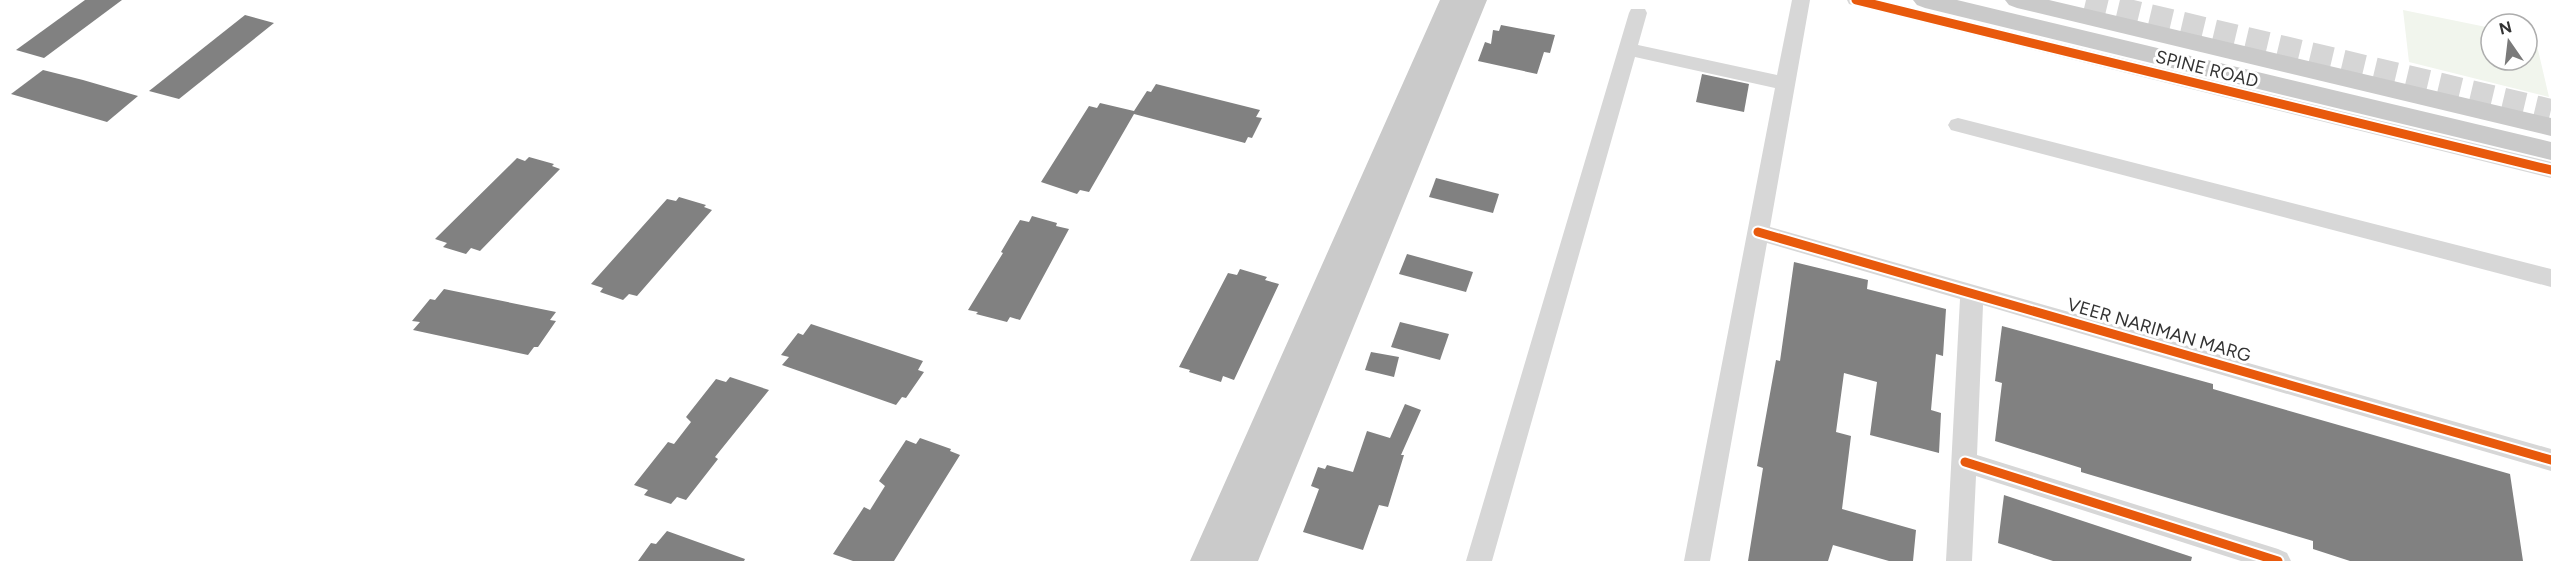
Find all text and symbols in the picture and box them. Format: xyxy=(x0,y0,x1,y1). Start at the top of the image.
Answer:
north arrow xyxy=(2479,12,2539,72)
text: N xyxy=(2497,17,2514,39)
street label: SPINE ROAD xyxy=(2153,46,2261,92)
street label: VEER NARIMAN MARG xyxy=(2065,293,2254,367)

